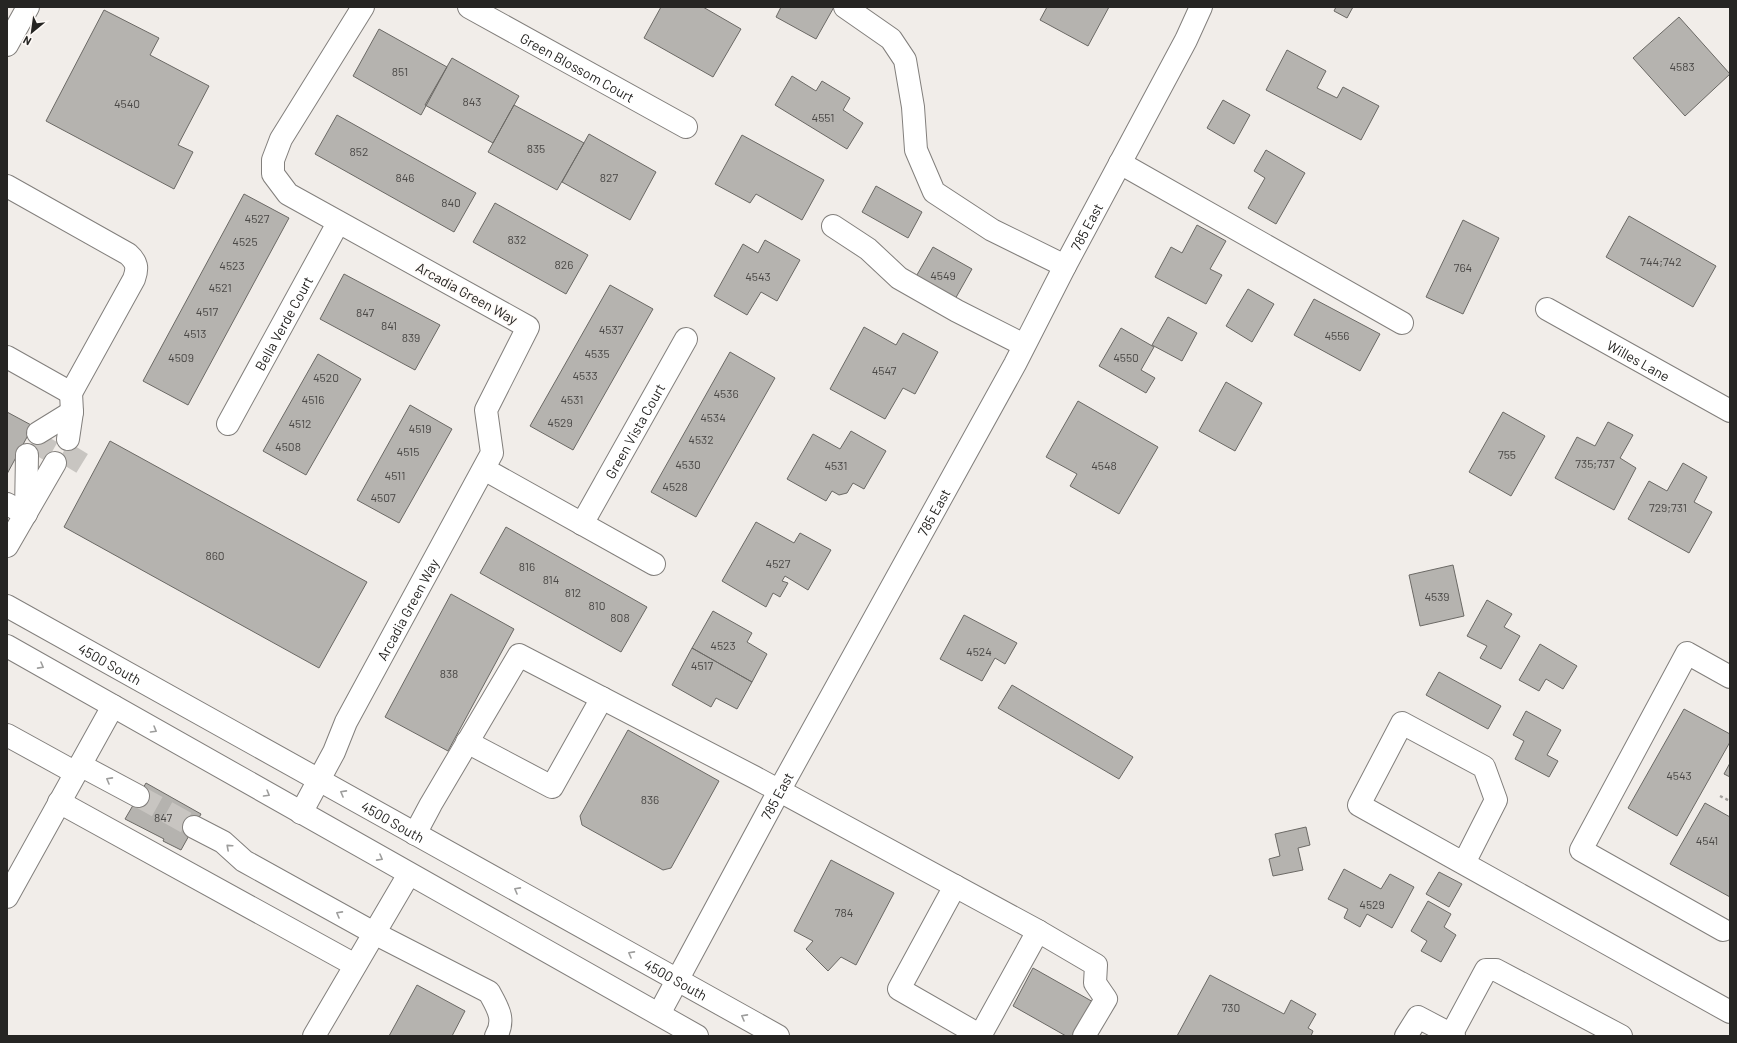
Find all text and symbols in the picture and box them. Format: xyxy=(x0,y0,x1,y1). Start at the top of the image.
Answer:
north arrow xyxy=(12,12,52,52)
street label: Green Blossom Court xyxy=(517,29,638,105)
text: N xyxy=(21,34,33,49)
house number: 4583 xyxy=(1669,59,1695,73)
house number: 851 xyxy=(392,64,408,78)
house number: 843 xyxy=(462,94,482,108)
house number: 4540 xyxy=(114,96,140,110)
house number: 4551 xyxy=(812,110,834,124)
house number: 835 xyxy=(527,141,545,155)
house number: 852 xyxy=(350,144,368,158)
house number: 846 xyxy=(395,170,415,184)
house number: 827 xyxy=(600,170,618,184)
house number: 840 xyxy=(441,195,461,209)
street label: 785 East xyxy=(1067,200,1106,253)
house number: 4527 xyxy=(245,211,270,225)
house number: 832 xyxy=(508,232,526,246)
house number: 4525 xyxy=(232,234,258,248)
house number: 744;742 xyxy=(1640,254,1682,268)
house number: 826 xyxy=(555,257,573,271)
house number: 4523 xyxy=(219,258,245,272)
street label: Arcadia Green Way xyxy=(413,258,521,328)
house number: 764 xyxy=(1454,260,1472,274)
house number: 4549 xyxy=(930,268,956,282)
house number: 4543 xyxy=(745,269,771,283)
street label: Bella Verde Court xyxy=(251,273,316,373)
house number: 4521 xyxy=(208,280,232,294)
house number: 4517 xyxy=(196,304,218,318)
house number: 847 xyxy=(356,305,374,319)
house number: 841 xyxy=(381,318,397,332)
house number: 4537 xyxy=(599,322,624,336)
house number: 4513 xyxy=(184,326,206,340)
house number: 4556 xyxy=(1324,328,1350,342)
house number: 839 xyxy=(402,330,420,344)
street label: Willes Lane xyxy=(1604,336,1673,384)
house number: 4535 xyxy=(584,346,610,360)
house number: 4509 xyxy=(168,350,194,364)
house number: 4550 xyxy=(1113,350,1139,364)
house number: 4547 xyxy=(872,363,897,377)
house number: 4533 xyxy=(572,368,598,382)
house number: 4520 xyxy=(313,370,339,384)
street label: Green Vista Court xyxy=(601,380,668,481)
house number: 4536 xyxy=(713,386,739,400)
house number: 4516 xyxy=(302,392,324,406)
house number: 4531 xyxy=(560,392,584,406)
house number: 4534 xyxy=(700,410,726,424)
house number: 4529 xyxy=(547,415,573,429)
house number: 4512 xyxy=(288,416,312,430)
house number: 4519 xyxy=(409,421,431,435)
house number: 4532 xyxy=(688,432,714,446)
house number: 4508 xyxy=(275,439,301,453)
house number: 4515 xyxy=(397,444,419,458)
house number: 755 xyxy=(1498,447,1516,461)
house number: 735;737 xyxy=(1575,456,1615,470)
house number: 4530 xyxy=(675,457,701,471)
house number: 4531 xyxy=(824,458,848,472)
house number: 4548 xyxy=(1091,458,1117,472)
house number: 4511 xyxy=(385,468,405,482)
house number: 4528 xyxy=(662,479,688,493)
street label: 785 East xyxy=(913,485,953,539)
house number: 4507 xyxy=(370,490,396,504)
house number: 729;731 xyxy=(1649,500,1687,514)
house number: 860 xyxy=(205,548,225,562)
street label: Arcadia Green Way xyxy=(373,555,442,663)
house number: 4527 xyxy=(766,556,791,570)
house number: 816 xyxy=(519,559,535,573)
house number: 814 xyxy=(543,572,559,586)
house number: 812 xyxy=(565,585,581,599)
house number: 4539 xyxy=(1424,589,1450,603)
house number: 810 xyxy=(589,598,605,612)
house number: 808 xyxy=(610,610,630,624)
house number: 4523 xyxy=(710,638,736,652)
street label: 4500 South xyxy=(76,639,145,688)
house number: 4524 xyxy=(966,644,992,658)
house number: 4517 xyxy=(691,658,713,672)
one-way arrow xyxy=(37,661,44,668)
house number: 838 xyxy=(440,666,458,680)
one-way arrow xyxy=(150,725,157,732)
house number: 4543 xyxy=(1666,768,1692,782)
street label: 785 East xyxy=(757,769,796,822)
one-way arrow xyxy=(106,778,113,785)
one-way arrow xyxy=(263,789,270,796)
one-way arrow xyxy=(340,790,347,798)
house number: 836 xyxy=(641,792,659,806)
street label: 4500 South xyxy=(358,797,428,846)
house number: 847 xyxy=(154,810,172,824)
house number: 4541 xyxy=(1696,833,1718,847)
one-way arrow xyxy=(226,845,233,852)
one-way arrow xyxy=(376,853,384,860)
one-way arrow xyxy=(514,888,521,895)
house number: 4529 xyxy=(1359,897,1385,911)
house number: 784 xyxy=(835,905,853,919)
one-way arrow xyxy=(336,911,344,919)
one-way arrow xyxy=(628,951,635,958)
street label: 4500 South xyxy=(641,955,711,1003)
house number: 730 xyxy=(1222,1000,1240,1014)
one-way arrow xyxy=(741,1014,749,1022)

